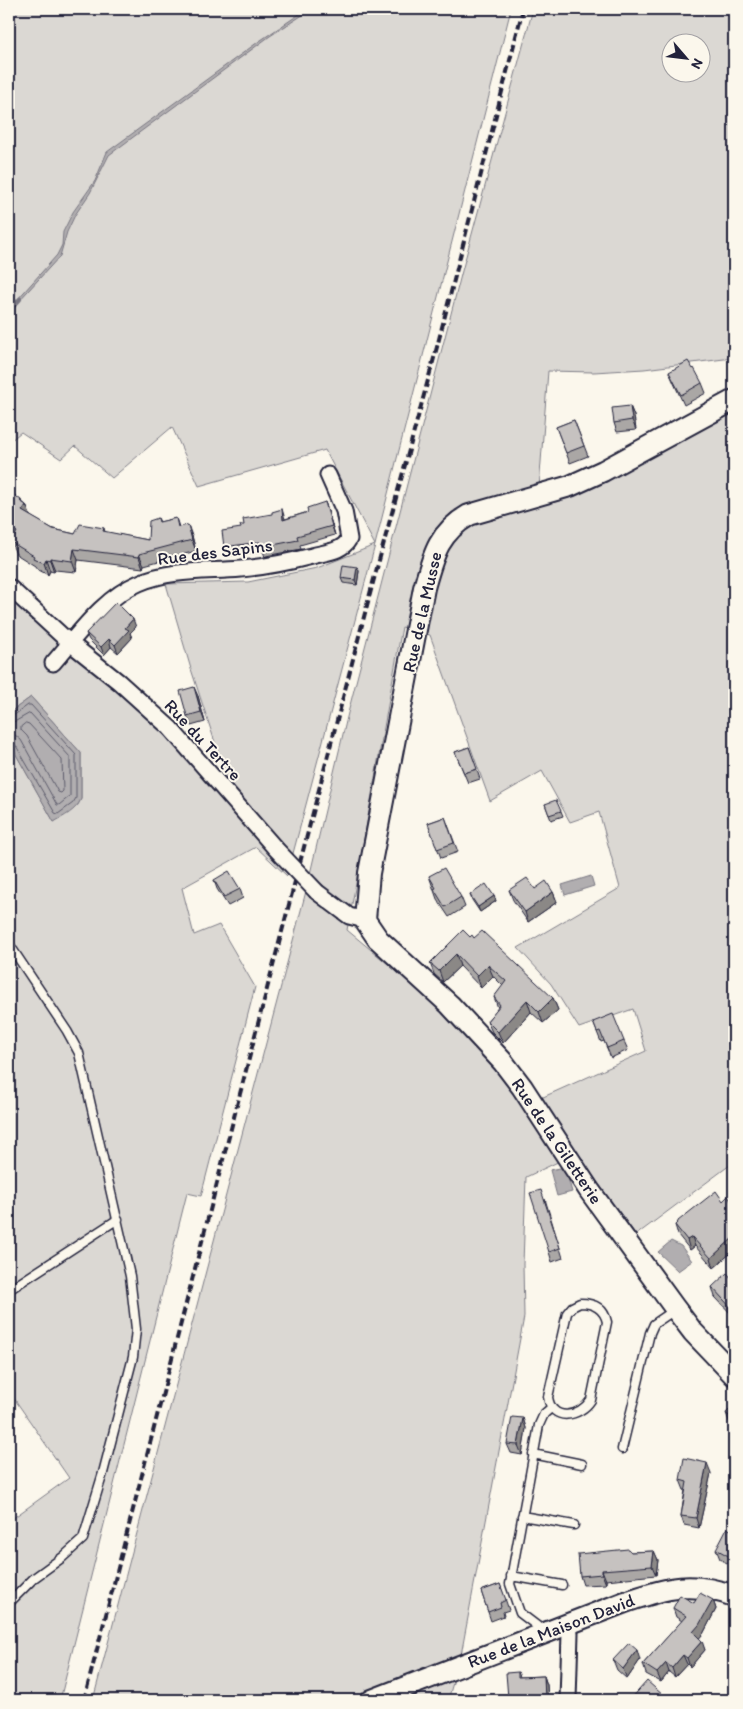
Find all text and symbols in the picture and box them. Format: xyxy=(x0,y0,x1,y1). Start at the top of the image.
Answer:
north arrow xyxy=(660,32,710,82)
text: N xyxy=(687,56,707,72)
street label: Rue des Sapins xyxy=(156,534,274,570)
street label: Rue de la Musse xyxy=(397,549,447,675)
street label: Rue du Tertre xyxy=(160,695,246,785)
street label: Rue de la Giletterie xyxy=(507,1074,607,1208)
street label: Rue de la Maison David xyxy=(464,1589,638,1673)

